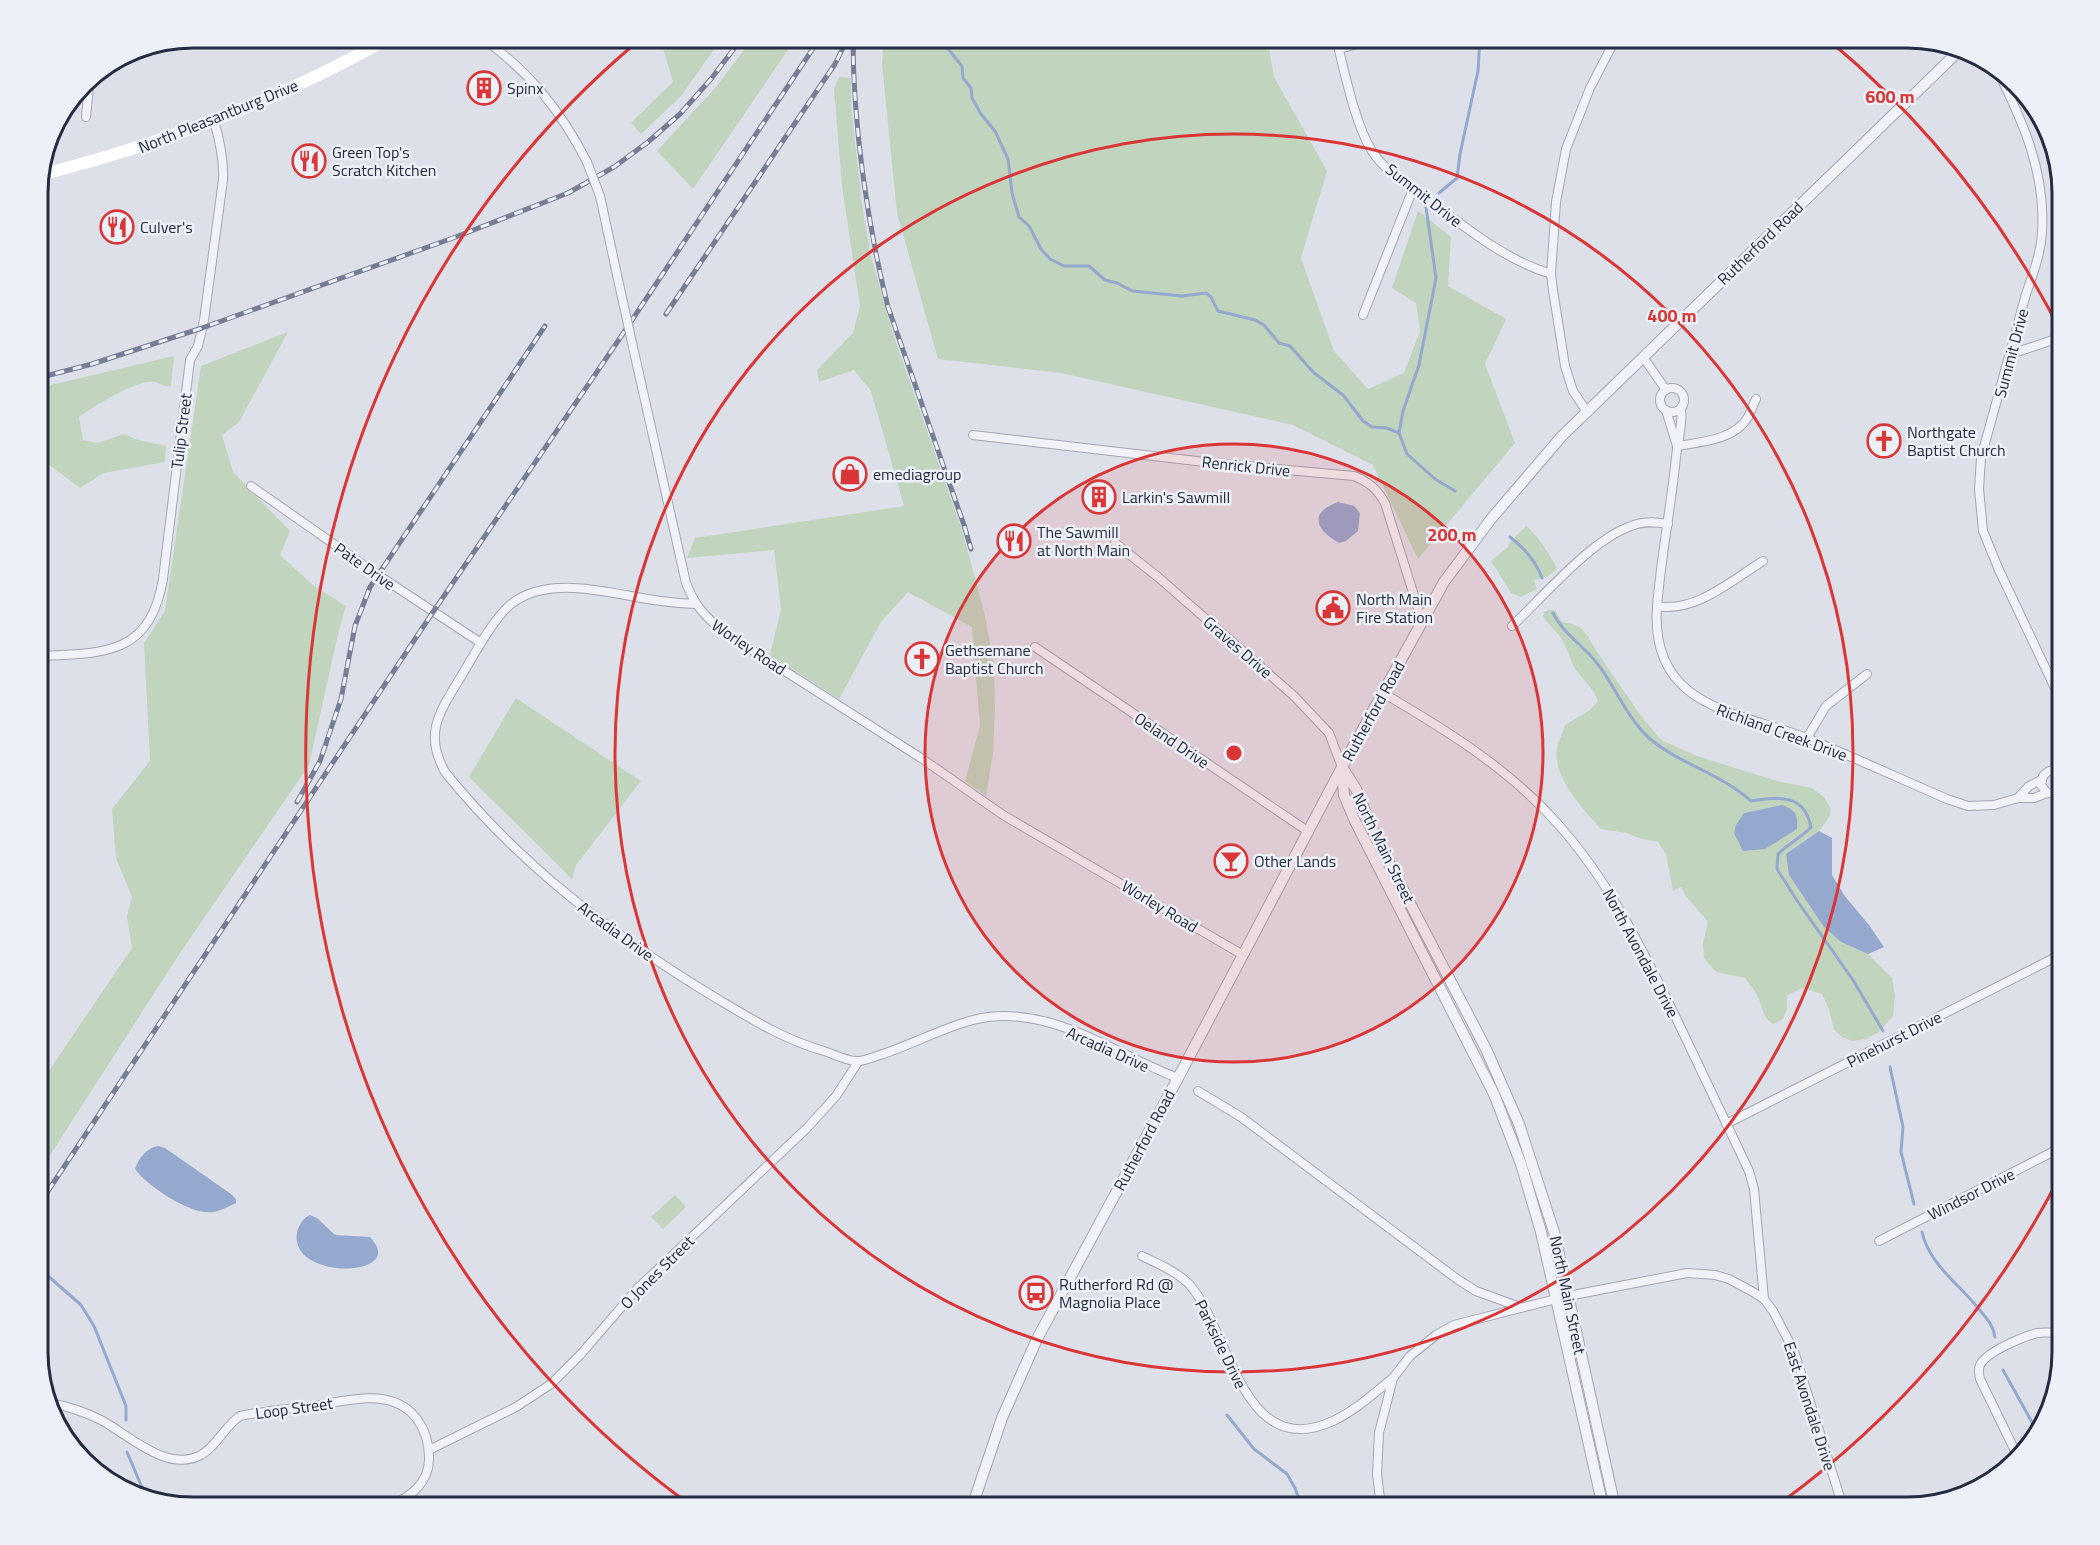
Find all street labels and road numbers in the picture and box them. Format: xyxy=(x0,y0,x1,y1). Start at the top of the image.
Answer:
street label: North Pleasantburg Drive xyxy=(134,73,302,159)
street label: Summit Drive xyxy=(1381,157,1467,233)
street label: Rutherford Road xyxy=(1711,196,1809,290)
street label: Summit Drive xyxy=(1988,306,2034,400)
street label: Tulip Street xyxy=(164,391,198,470)
street label: Renrick Drive xyxy=(1201,449,1291,483)
street label: Pate Drive xyxy=(330,536,400,596)
street label: Graves Drive xyxy=(1198,610,1278,684)
street label: Worley Road xyxy=(707,613,791,681)
street label: Rutherford Road xyxy=(1335,656,1411,766)
street label: Richland Creek Drive xyxy=(1713,697,1851,767)
street label: Oeland Drive xyxy=(1130,706,1214,774)
street label: North Main Street xyxy=(1347,788,1421,908)
street label: Worley Road xyxy=(1117,874,1203,938)
street label: North Avondale Drive xyxy=(1597,884,1685,1022)
street label: Arcadia Drive xyxy=(573,895,659,967)
street label: Pinehurst Drive xyxy=(1842,1005,1946,1073)
street label: Arcadia Drive xyxy=(1063,1020,1153,1078)
street label: Rutherford Road xyxy=(1107,1085,1181,1195)
street label: Windsor Drive xyxy=(1923,1162,2019,1226)
street label: O Jones Street xyxy=(615,1229,700,1314)
street label: North Main Street xyxy=(1544,1233,1592,1357)
street label: Parkside Drive xyxy=(1189,1295,1253,1393)
street label: East Avondale Drive xyxy=(1778,1339,1842,1473)
street label: Loop Street xyxy=(254,1391,335,1425)

